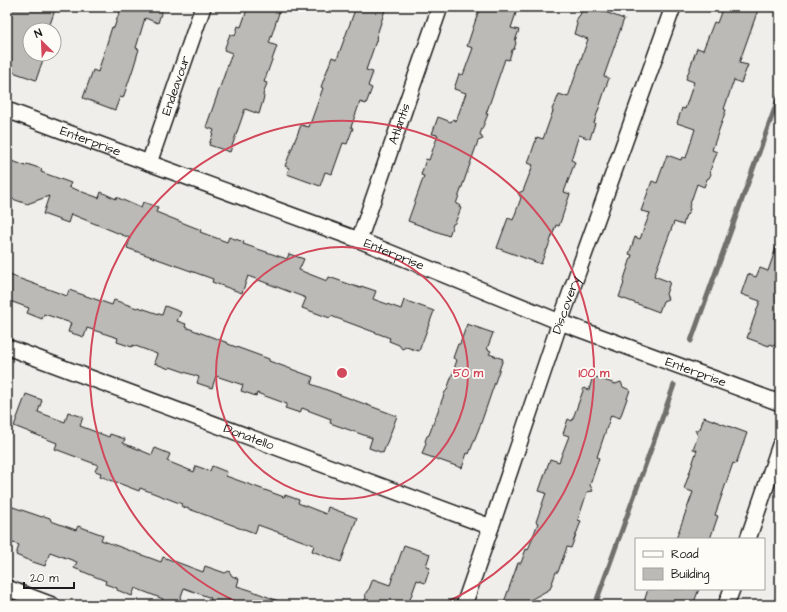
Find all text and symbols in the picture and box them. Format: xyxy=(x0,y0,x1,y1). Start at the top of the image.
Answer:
north arrow xyxy=(22,22,62,62)
text: N xyxy=(32,25,44,42)
street label: Endeavour xyxy=(157,53,195,118)
street label: Atlantis xyxy=(384,100,415,147)
street label: Enterprise xyxy=(57,122,123,161)
street label: Enterprise xyxy=(361,234,427,275)
street label: Discovery xyxy=(548,273,586,336)
street label: Enterprise xyxy=(663,353,729,391)
text: 50 m xyxy=(453,365,484,382)
text: 100 m xyxy=(579,365,610,382)
centre of rings xyxy=(335,366,349,380)
street label: Donatello xyxy=(221,419,277,455)
legend xyxy=(635,538,765,590)
text: Road xyxy=(671,546,699,563)
scale bar xyxy=(24,564,74,590)
text: Building xyxy=(671,566,709,584)
text: 20 m xyxy=(30,570,59,587)

